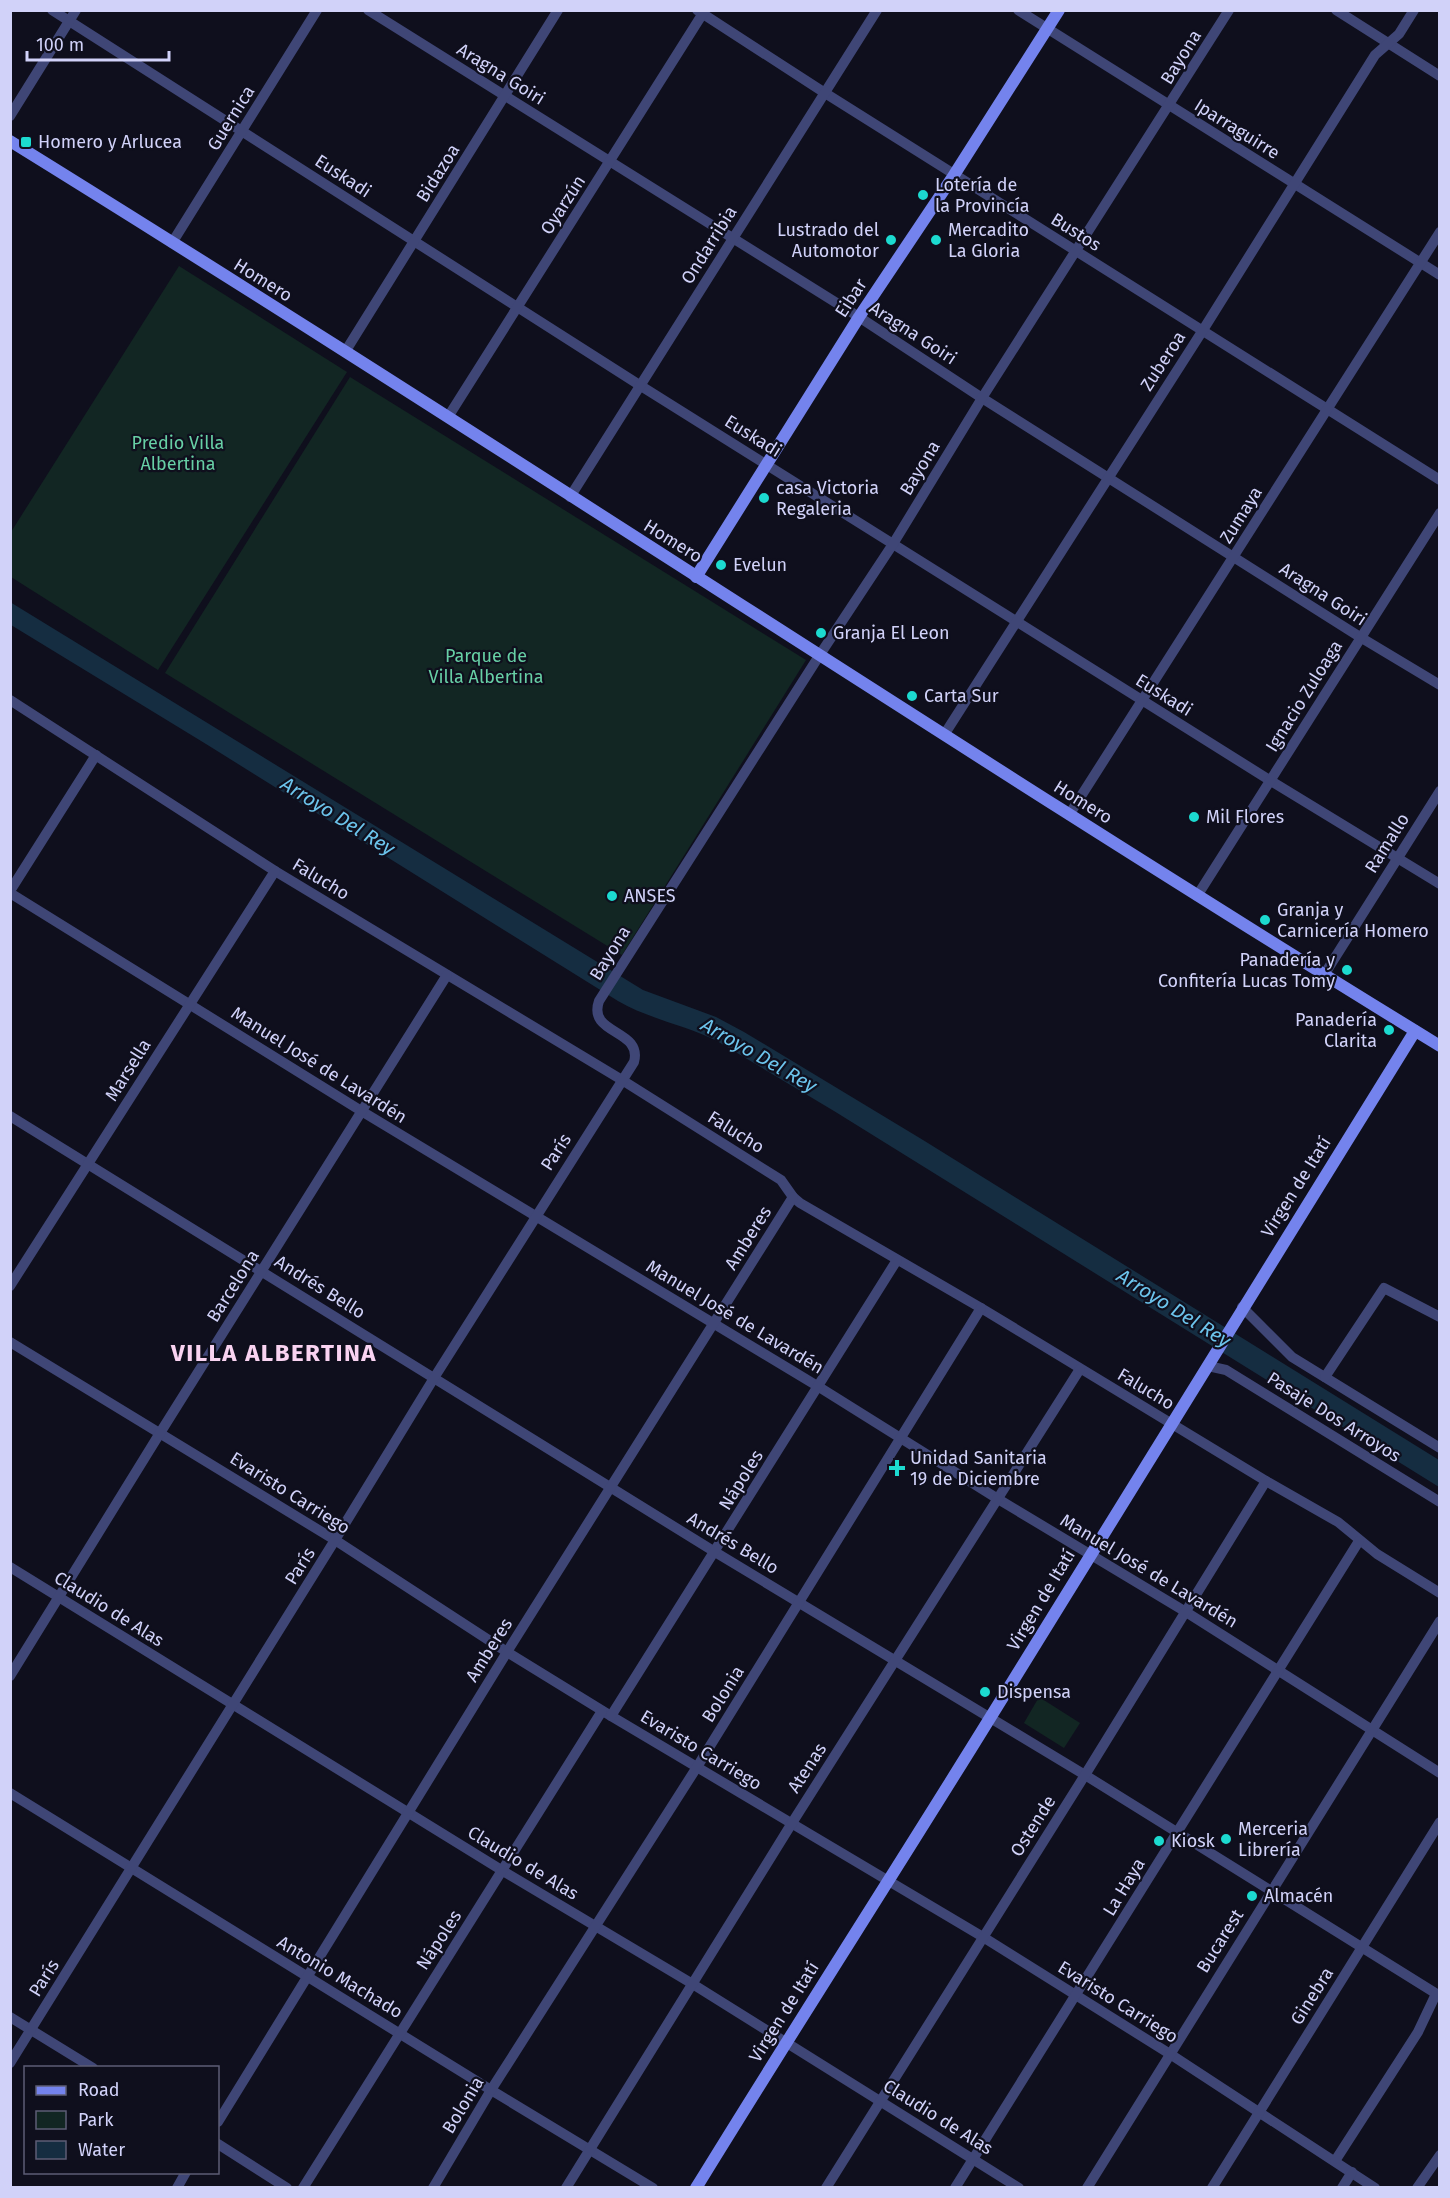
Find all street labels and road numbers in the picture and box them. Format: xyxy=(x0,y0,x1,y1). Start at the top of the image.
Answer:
street label: Bayona xyxy=(1156,26,1206,88)
street label: Aragna Goiri xyxy=(453,38,549,110)
street label: Guernica xyxy=(202,81,260,155)
street label: Iparraguirre xyxy=(1190,94,1284,164)
street label: Bidazoa xyxy=(412,140,464,206)
street label: Euskadi xyxy=(311,150,375,202)
street label: Oyarzún xyxy=(536,171,590,239)
street label: Ondarribia xyxy=(676,202,742,288)
street label: Bustos xyxy=(1047,208,1105,256)
street label: Homero xyxy=(230,253,296,307)
street label: Eibar xyxy=(830,274,872,322)
street label: Aragna Goiri xyxy=(865,297,961,369)
street label: Zuberoa xyxy=(1136,327,1190,395)
street label: Euskadi xyxy=(721,410,785,462)
street label: Bayona xyxy=(895,437,945,499)
street label: Zumaya xyxy=(1215,483,1267,547)
street label: Homero xyxy=(640,514,706,568)
street label: Aragna Goiri xyxy=(1275,558,1371,630)
street label: Ignacio Zuloaga xyxy=(1261,636,1347,756)
street label: Euskadi xyxy=(1132,669,1196,721)
street label: Homero xyxy=(1050,775,1116,829)
street label: Ramallo xyxy=(1360,809,1414,877)
street label: Falucho xyxy=(288,853,354,905)
street label: Bayona xyxy=(585,922,635,984)
street label: Manuel José de Lavardén xyxy=(227,1002,411,1128)
street label: Marsella xyxy=(100,1035,156,1105)
street label: Falucho xyxy=(704,1106,768,1158)
street label: París xyxy=(536,1129,576,1175)
street label: Virgen de Itatí xyxy=(1256,1133,1336,1241)
street label: Amberes xyxy=(720,1202,776,1274)
street label: Barcelona xyxy=(202,1246,264,1326)
street label: Andrés Bello xyxy=(271,1250,369,1324)
street label: Manuel José de Lavardén xyxy=(642,1255,828,1379)
street label: Falucho xyxy=(1113,1363,1179,1415)
street label: Pasaje Dos Arroyos xyxy=(1263,1367,1405,1467)
street label: Nápoles xyxy=(714,1446,768,1514)
street label: Evaristo Carriego xyxy=(226,1447,354,1539)
street label: Andrés Bello xyxy=(683,1507,783,1579)
street label: Manuel José de Lavardén xyxy=(1056,1509,1242,1633)
street label: París xyxy=(280,1543,320,1589)
street label: Virgen de Itatí xyxy=(1002,1545,1080,1655)
street label: Claudio de Alas xyxy=(50,1566,168,1652)
street label: Amberes xyxy=(461,1614,517,1686)
street label: Bolonia xyxy=(697,1662,749,1726)
street label: Evaristo Carriego xyxy=(636,1705,766,1795)
street label: Atenas xyxy=(783,1739,831,1797)
street label: Ostende xyxy=(1006,1791,1060,1861)
street label: Claudio de Alas xyxy=(464,1821,582,1905)
street label: La Haya xyxy=(1098,1854,1150,1920)
street label: Bucarest xyxy=(1192,1905,1248,1977)
street label: Nápoles xyxy=(412,1906,466,1974)
street label: Antonio Machado xyxy=(273,1931,407,2023)
street label: París xyxy=(24,1955,64,2001)
street label: Evaristo Carriego xyxy=(1054,1956,1182,2048)
street label: Virgen de Itatí xyxy=(744,1958,824,2066)
street label: Ginebra xyxy=(1286,1963,1338,2029)
street label: Bolonia xyxy=(437,2073,489,2137)
street label: Claudio de Alas xyxy=(879,2074,997,2160)

